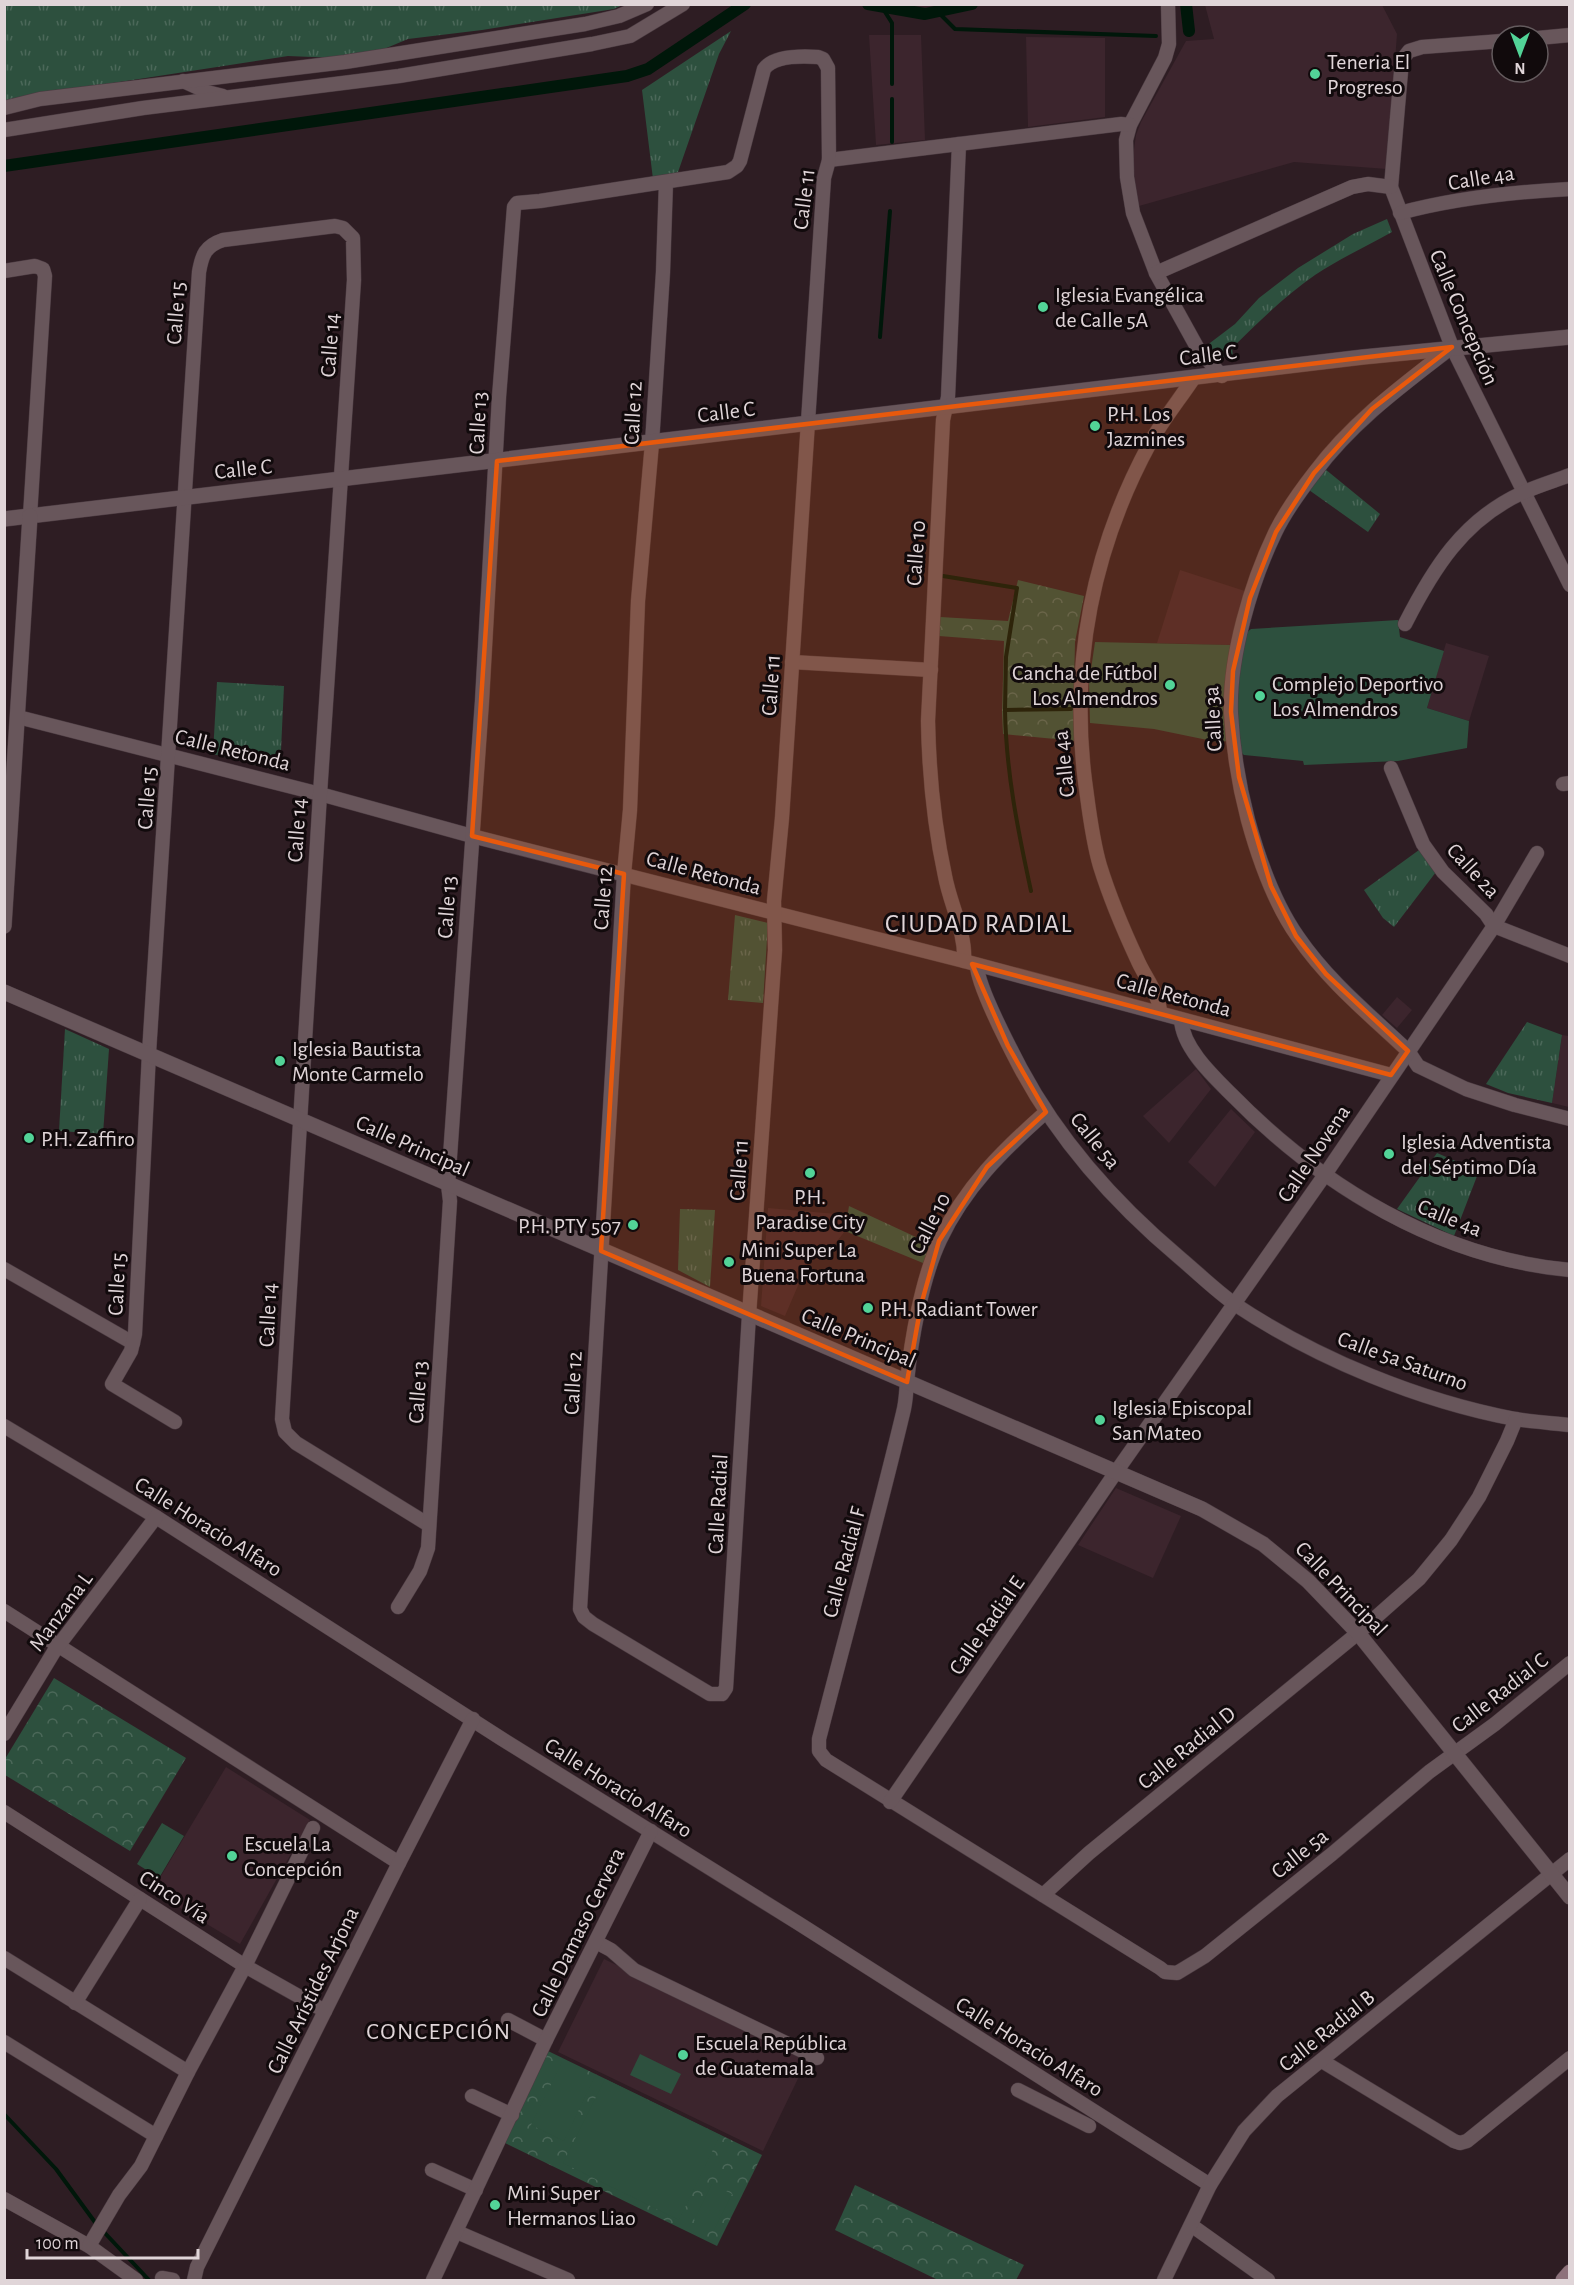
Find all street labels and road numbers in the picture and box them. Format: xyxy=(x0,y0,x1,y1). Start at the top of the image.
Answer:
street label: Calle 4a xyxy=(1446,162,1516,194)
street label: Calle 11 xyxy=(789,167,819,231)
street label: Calle Concepción xyxy=(1426,246,1502,388)
street label: Calle 15 xyxy=(163,281,189,345)
street label: Calle 14 xyxy=(317,312,343,378)
street label: Calle C xyxy=(1178,341,1238,369)
street label: Calle 12 xyxy=(620,381,646,445)
street label: Calle 13 xyxy=(465,391,491,455)
street label: Calle C xyxy=(696,398,756,426)
street label: Calle C xyxy=(213,455,273,483)
street label: Calle 10 xyxy=(903,520,929,586)
street label: Calle 11 xyxy=(758,654,784,716)
street label: Calle 3a xyxy=(1200,686,1226,752)
street label: Calle Retonda xyxy=(173,725,293,775)
street label: Calle 4a xyxy=(1050,729,1078,798)
street label: Calle 15 xyxy=(134,766,160,830)
street label: Calle 14 xyxy=(284,797,310,863)
street label: Calle 2a xyxy=(1443,839,1504,902)
street label: Calle Retonda xyxy=(644,847,764,899)
street label: Calle 12 xyxy=(590,865,616,931)
street label: Calle 13 xyxy=(434,875,460,939)
street label: Calle Retonda xyxy=(1114,969,1234,1021)
street label: Calle Novena xyxy=(1273,1101,1354,1206)
street label: Calle 5a xyxy=(1066,1108,1124,1173)
street label: Calle Principal xyxy=(353,1111,473,1181)
street label: Calle 11 xyxy=(726,1139,752,1201)
street label: Calle 10 xyxy=(905,1189,955,1258)
street label: Calle 4a xyxy=(1414,1195,1485,1241)
street label: Calle 15 xyxy=(104,1252,130,1316)
street label: Calle 14 xyxy=(255,1282,281,1348)
street label: Calle Principal xyxy=(798,1304,919,1372)
street label: Calle 5a Saturno xyxy=(1335,1327,1471,1395)
street label: Calle 12 xyxy=(560,1351,586,1415)
street label: Calle 13 xyxy=(405,1360,431,1424)
street label: Calle Radial xyxy=(704,1453,732,1555)
street label: Calle Horacio Alfaro xyxy=(131,1473,286,1581)
street label: Calle Radial F xyxy=(819,1504,869,1620)
street label: Calle Principal xyxy=(1291,1537,1391,1640)
street label: Manzana L xyxy=(25,1567,97,1655)
street label: Calle Radial E xyxy=(945,1572,1029,1679)
street label: Calle Radial C xyxy=(1447,1649,1552,1737)
street label: Calle Radial D xyxy=(1134,1702,1240,1794)
street label: Calle Horacio Alfaro xyxy=(541,1734,696,1842)
street label: Calle 5a xyxy=(1267,1825,1332,1883)
street label: Calle Damaso Cervera xyxy=(527,1844,628,2021)
street label: Cinco Vía xyxy=(135,1866,214,1928)
street label: Calle Arístides Arjona xyxy=(263,1904,363,2077)
street label: Calle Radial B xyxy=(1275,1986,1379,2076)
street label: Calle Horacio Alfaro xyxy=(952,1993,1107,2101)

